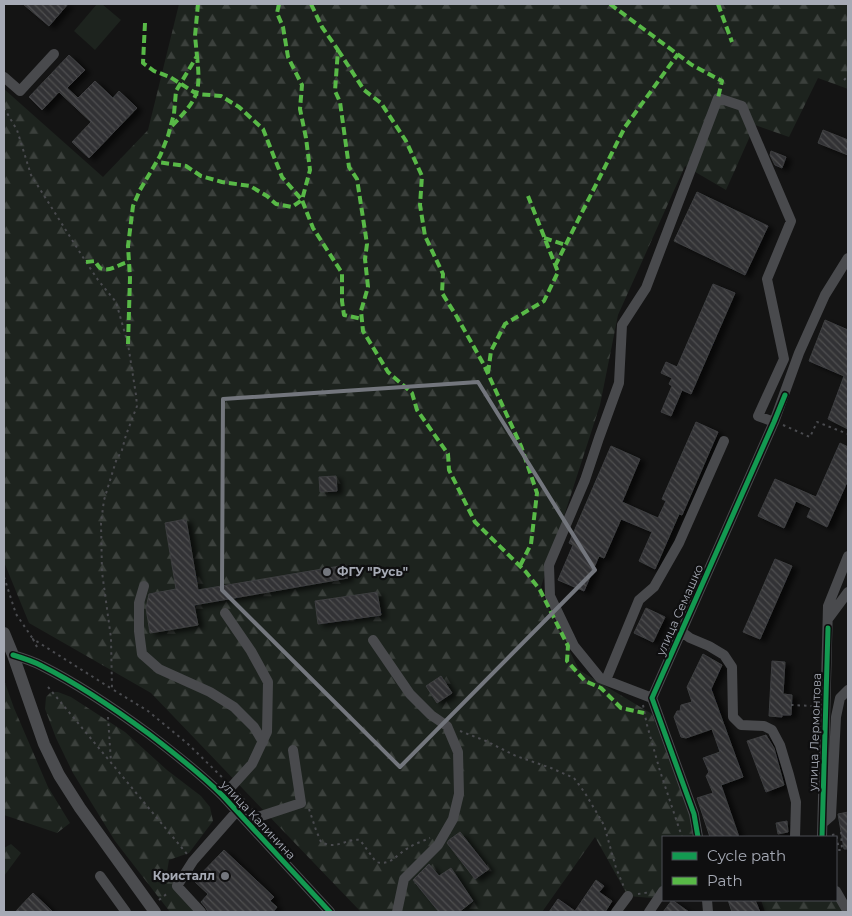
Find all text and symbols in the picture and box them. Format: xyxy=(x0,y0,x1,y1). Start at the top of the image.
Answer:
street label: улица Семашко xyxy=(652,561,707,659)
place label: ФГУ "Русь" xyxy=(337,564,408,579)
marker: ФГУ "Русь" xyxy=(321,566,333,578)
street label: улица Лермонтова xyxy=(805,673,824,792)
street label: улица Калинина xyxy=(217,776,299,862)
legend xyxy=(662,836,837,901)
text: Cycle path xyxy=(707,846,786,865)
place label: Кристалл xyxy=(153,868,215,883)
marker: Кристалл xyxy=(219,870,231,882)
text: Path xyxy=(707,871,743,890)

